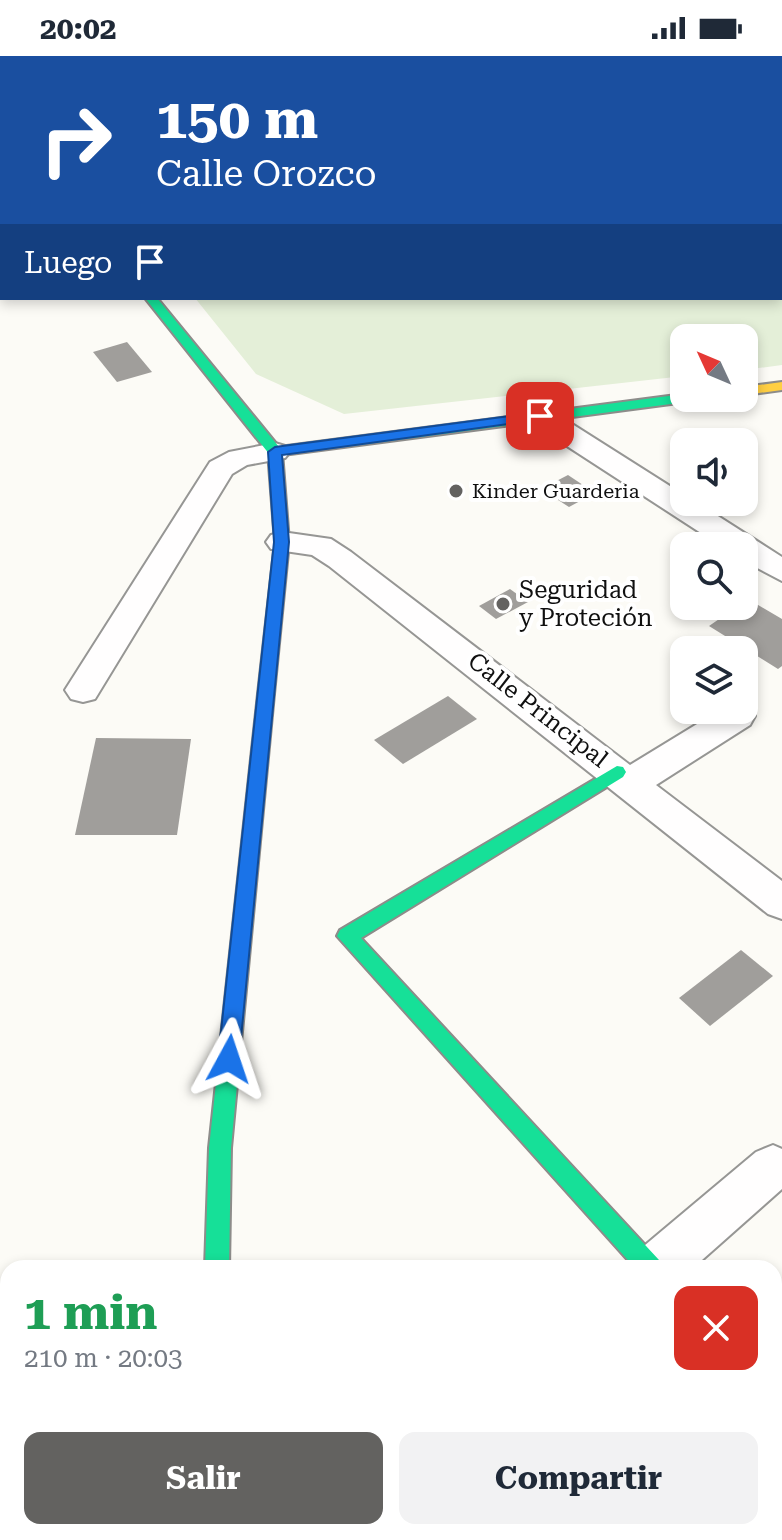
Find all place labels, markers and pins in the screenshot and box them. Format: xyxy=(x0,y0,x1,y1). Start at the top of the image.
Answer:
pin xyxy=(506,382,574,450)
place label: Kinder Guarderia xyxy=(472,479,640,503)
marker: Kinder Guarderia xyxy=(447,482,465,500)
place label: Seguridad y Proteción xyxy=(519,576,652,632)
marker: Seguridad y Proteción xyxy=(494,595,512,613)

